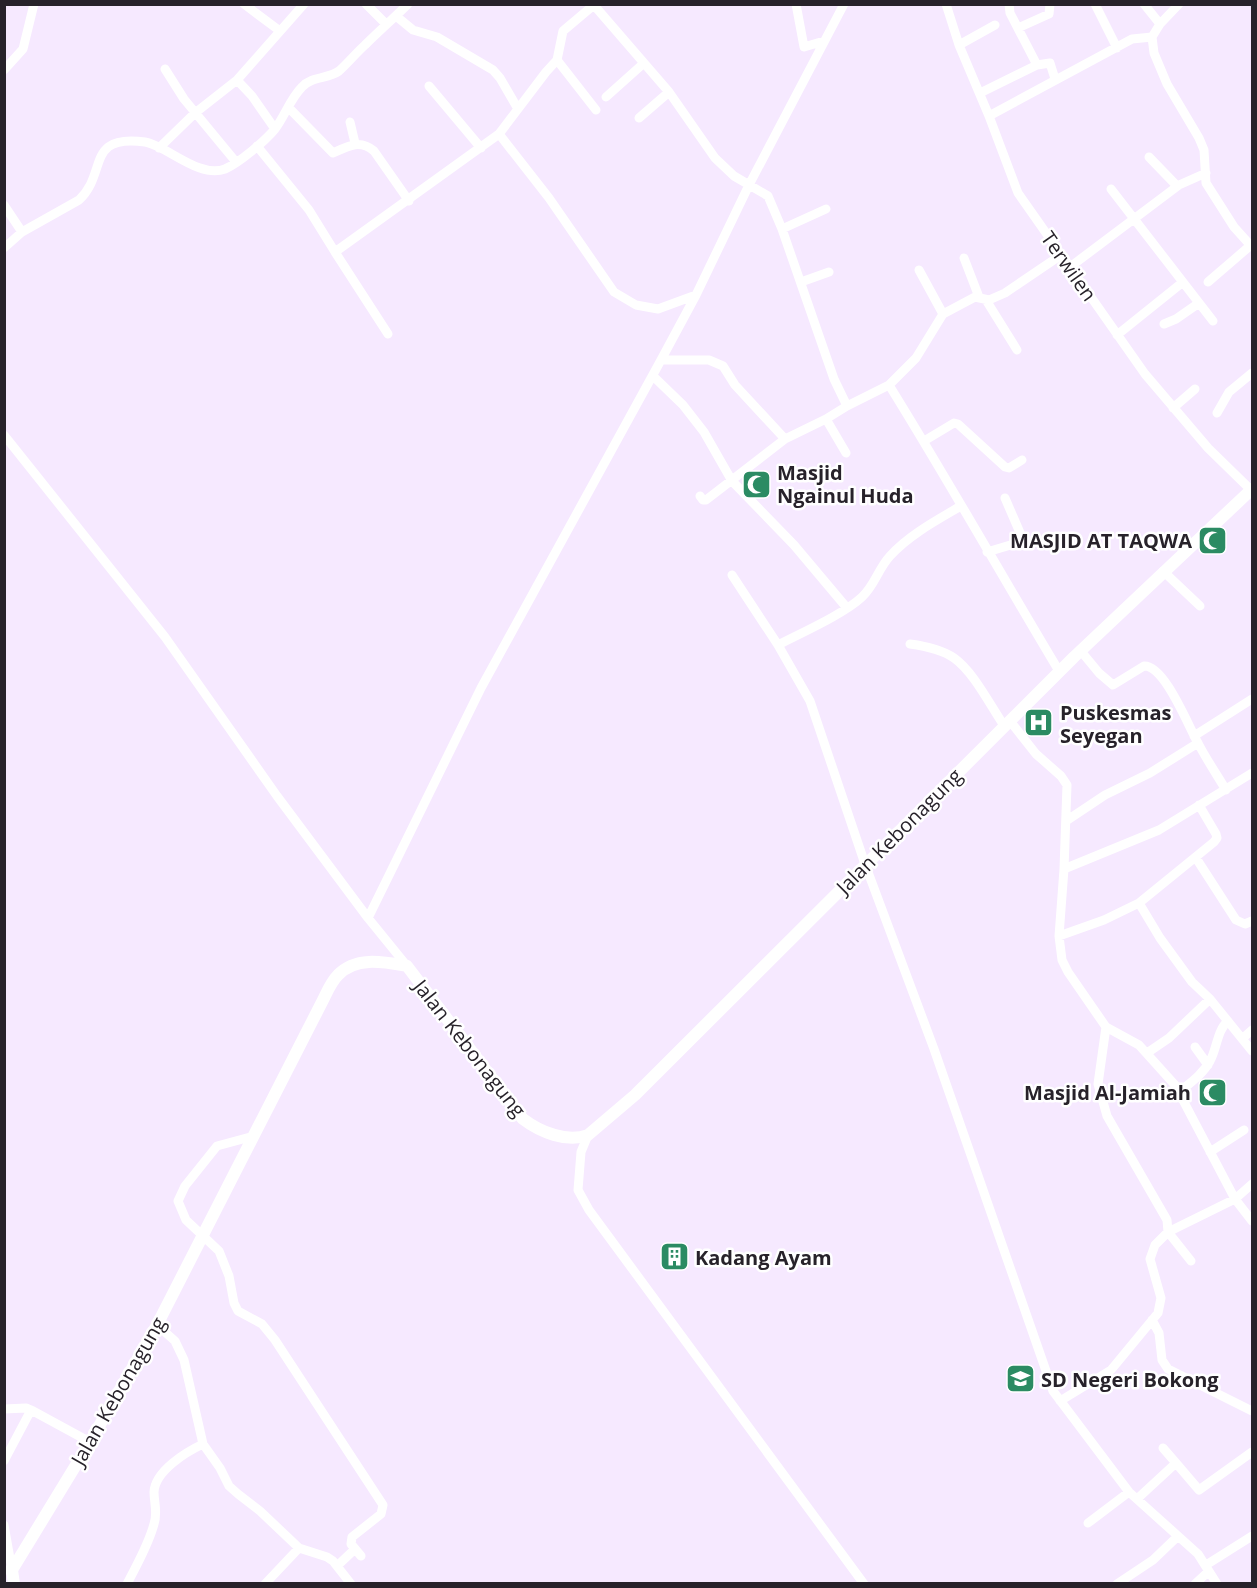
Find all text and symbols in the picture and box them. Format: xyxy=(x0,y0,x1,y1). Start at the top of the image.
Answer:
street label: Terwilen xyxy=(1035,226,1103,306)
place label: Masjid Ngainul Huda xyxy=(777,459,914,509)
mosque icon: Masjid Ngainul Huda xyxy=(740,468,772,500)
mosque icon: MASJID AT TAQWA xyxy=(1197,524,1229,556)
place label: MASJID AT TAQWA xyxy=(1010,527,1192,554)
place label: Puskesmas Seyegan xyxy=(1060,699,1172,749)
hospital icon: Puskesmas Seyegan xyxy=(1023,707,1055,739)
street label: Jalan Kebonagung xyxy=(829,762,968,901)
street label: Jalan Kebonagung xyxy=(407,972,532,1122)
mosque icon: Masjid Al-Jamiah xyxy=(1196,1076,1228,1108)
place label: Masjid Al-Jamiah xyxy=(1024,1079,1191,1106)
building icon: Kadang Ayam xyxy=(658,1241,690,1273)
place label: Kadang Ayam xyxy=(695,1244,832,1271)
street label: Jalan Kebonagung xyxy=(63,1312,172,1472)
school or university icon: SD Negeri Bokong xyxy=(1004,1363,1036,1395)
place label: SD Negeri Bokong xyxy=(1041,1366,1219,1393)

